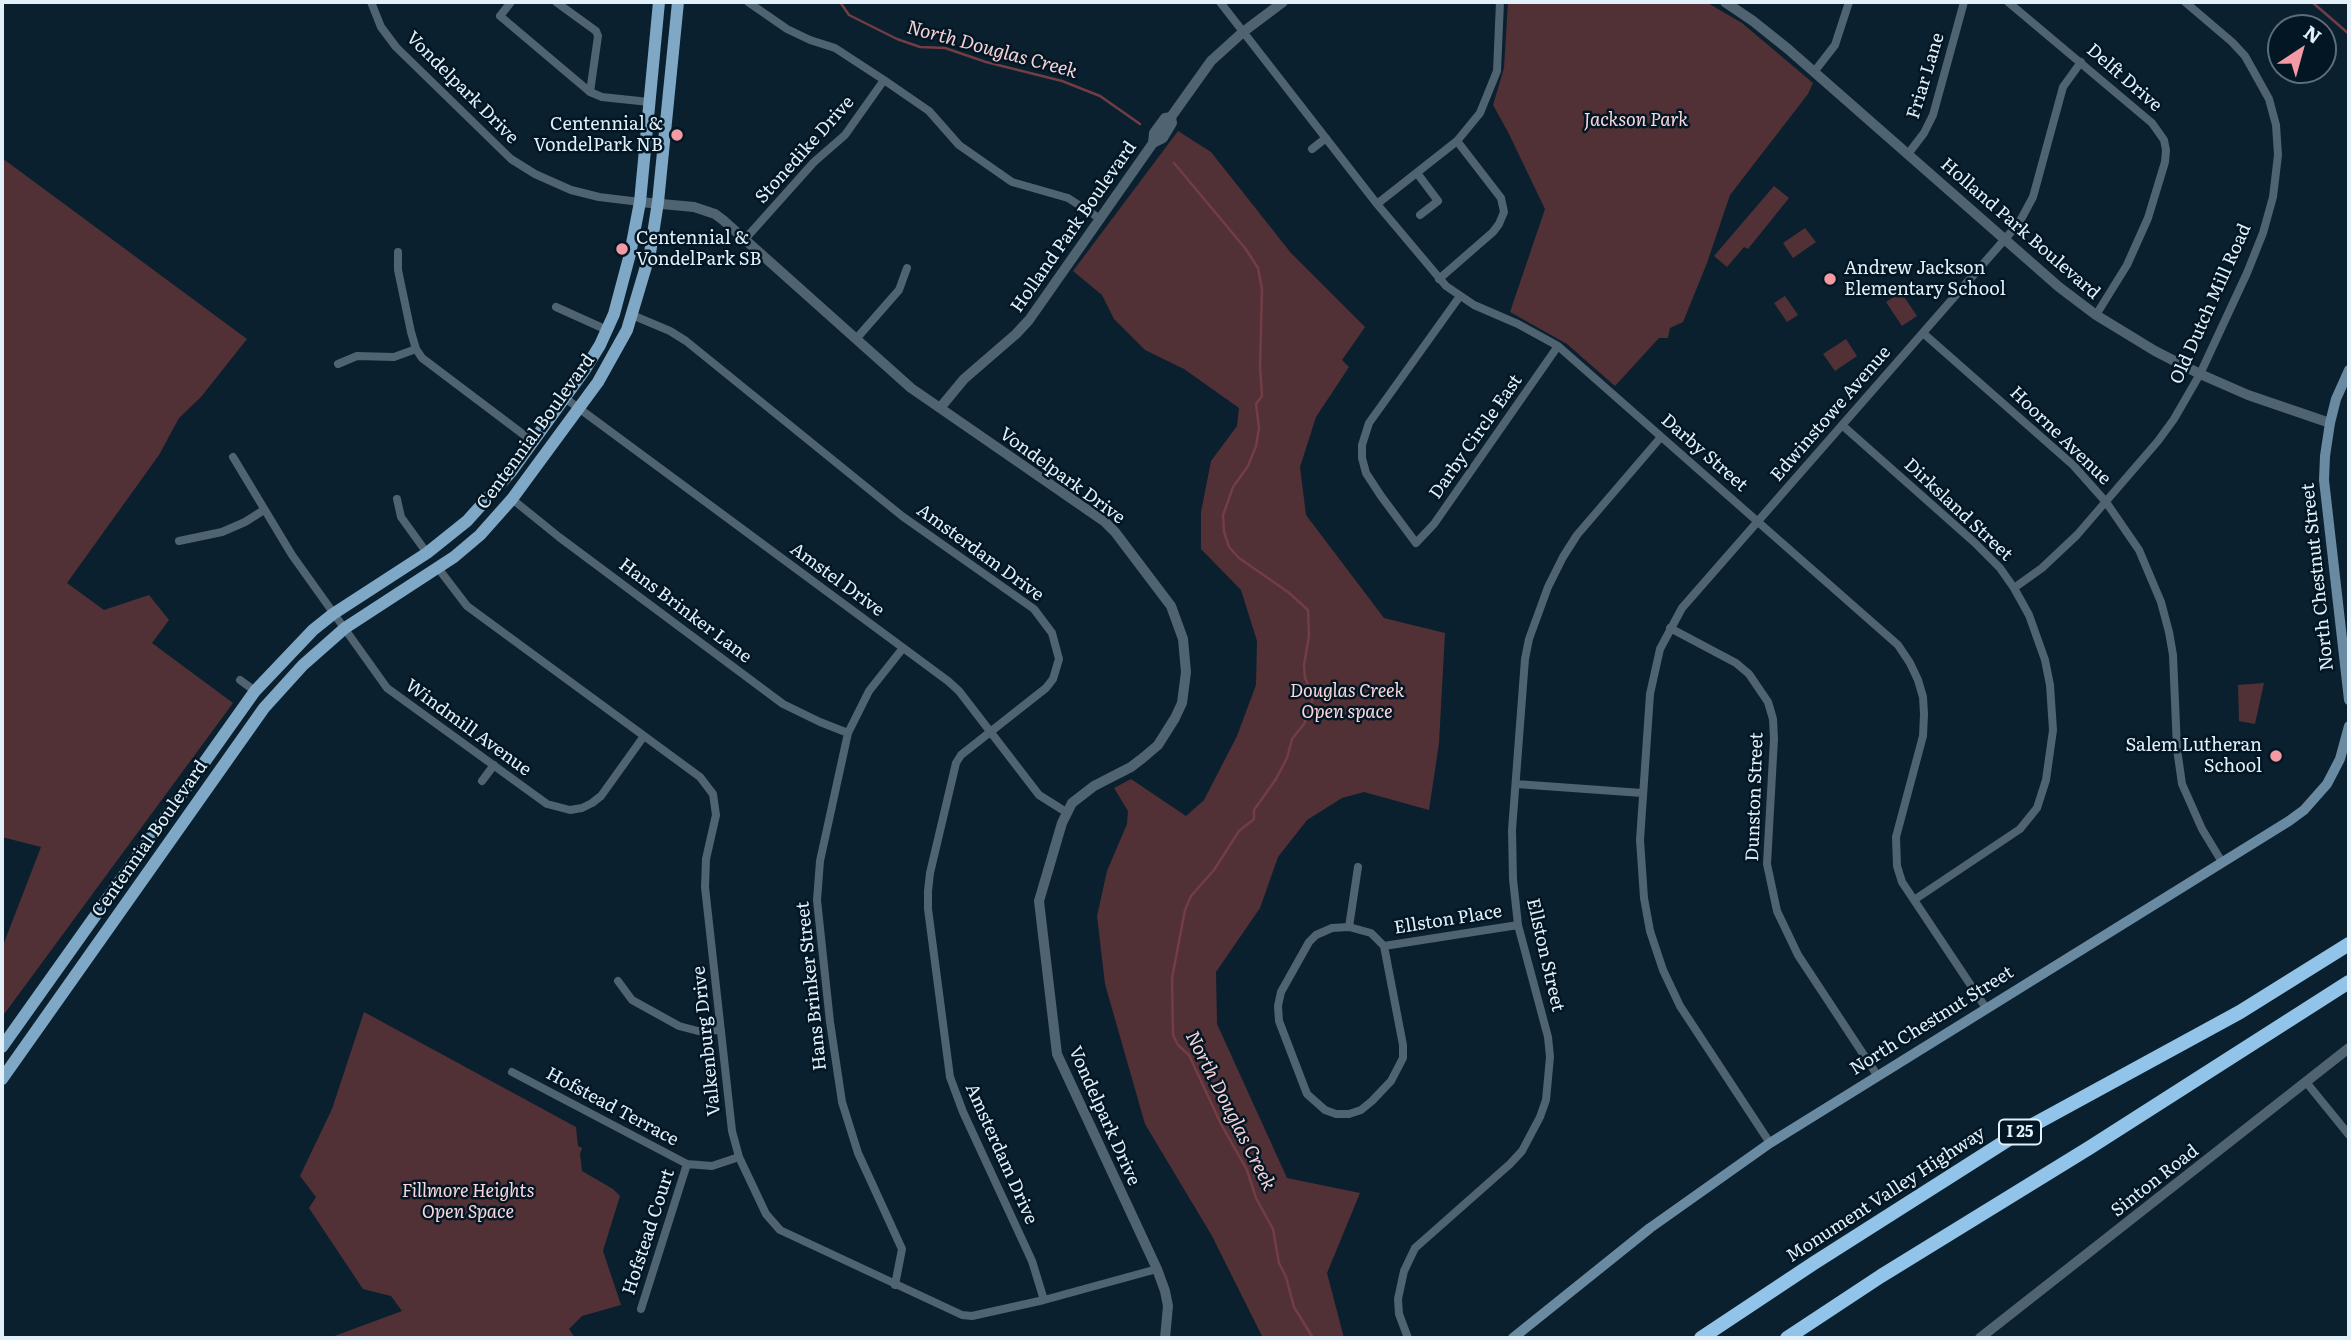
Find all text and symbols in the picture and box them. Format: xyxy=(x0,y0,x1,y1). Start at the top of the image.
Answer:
north arrow xyxy=(2267,14,2337,84)
water label: North Douglas Creek xyxy=(904,16,1080,84)
text: N xyxy=(2298,18,2328,50)
street label: Vondelpark Drive xyxy=(401,27,523,149)
street label: Friar Lane xyxy=(1903,30,1949,122)
street label: Delft Drive xyxy=(2082,39,2166,117)
street label: Stonedike Drive xyxy=(751,92,859,208)
park label: Jackson Park xyxy=(1584,110,1688,132)
place label: Centennial & VondelPark NB xyxy=(533,114,663,156)
marker: Centennial & VondelPark NB xyxy=(669,127,685,143)
street label: Holland Park Boulevard xyxy=(1007,137,1141,317)
street label: Holland Park Boulevard xyxy=(1936,154,2104,304)
street label: Old Dutch Mill Road xyxy=(2166,220,2256,388)
place label: Centennial & VondelPark SB xyxy=(636,228,761,270)
marker: Centennial & VondelPark SB xyxy=(614,241,630,257)
place label: Andrew Jackson Elementary School xyxy=(1844,258,2006,300)
marker: Andrew Jackson Elementary School xyxy=(1822,271,1838,287)
street label: Edwinstowe Avenue xyxy=(1766,342,1896,486)
street label: Centennial Boulevard xyxy=(472,350,600,514)
street label: Darby Circle East xyxy=(1425,371,1527,503)
street label: Hoorne Avenue xyxy=(2005,382,2115,490)
street label: Darby Street xyxy=(1656,410,1752,496)
street label: Vondelpark Drive xyxy=(995,423,1129,529)
street label: Dirksland Street xyxy=(1899,454,2017,566)
street label: North Chestnut Street xyxy=(2297,482,2339,672)
street label: Amsterdam Drive xyxy=(912,500,1048,606)
street label: Amstel Drive xyxy=(786,539,888,621)
street label: Hans Brinker Lane xyxy=(614,554,756,668)
street label: Windmill Avenue xyxy=(401,675,535,781)
park label: Douglas Creek Open space xyxy=(1290,681,1404,724)
street label: Dunston Street xyxy=(1742,732,1768,862)
place label: Salem Lutheran School xyxy=(2125,735,2262,778)
marker: Salem Lutheran School xyxy=(2268,748,2284,764)
street label: Centennial Boulevard xyxy=(88,756,212,922)
street label: Ellston Street xyxy=(1521,896,1569,1014)
street label: Hans Brinker Street xyxy=(792,900,832,1072)
street label: Ellston Place xyxy=(1392,901,1504,939)
street label: North Chestnut Street xyxy=(1846,962,2018,1080)
street label: Valkenburg Drive xyxy=(688,965,726,1117)
water label: North Douglas Creek xyxy=(1180,1028,1280,1194)
street label: Vondelpark Drive xyxy=(1064,1043,1144,1189)
street label: Hofstead Terrace xyxy=(542,1063,682,1151)
street label: Amsterdam Drive xyxy=(960,1080,1042,1228)
road number: I 25 xyxy=(1999,1120,2041,1144)
street label: Monument Valley Highway xyxy=(1782,1123,1990,1267)
street label: Sinton Road xyxy=(2107,1140,2203,1222)
street label: Hofstead Court xyxy=(618,1166,680,1298)
park label: Fillmore Heights Open Space xyxy=(402,1181,534,1224)

